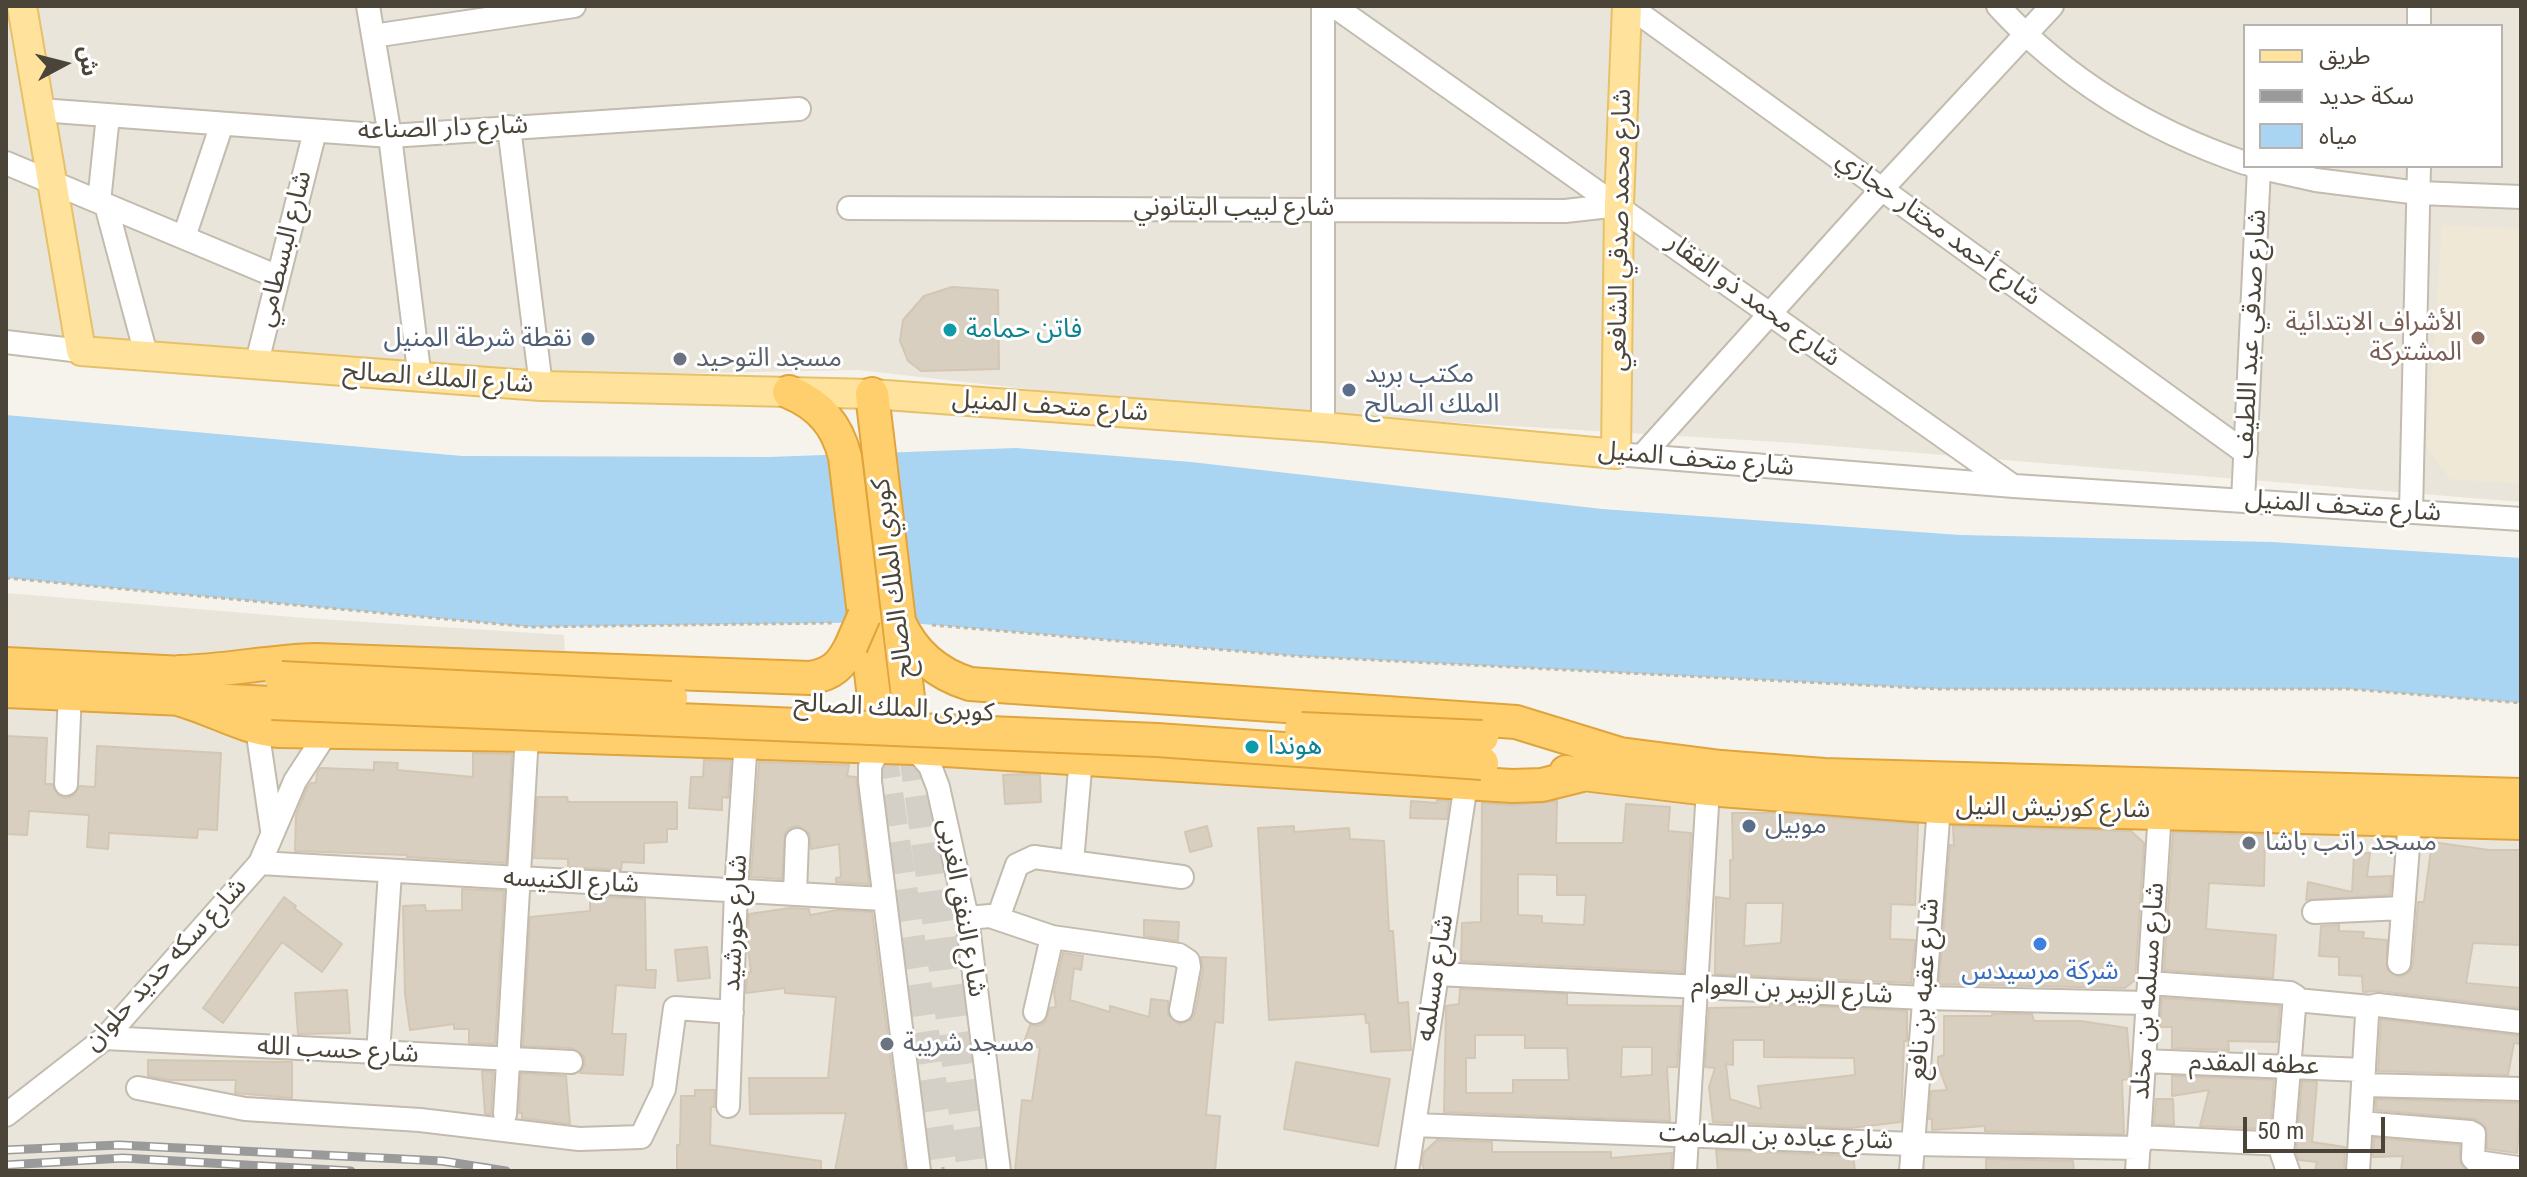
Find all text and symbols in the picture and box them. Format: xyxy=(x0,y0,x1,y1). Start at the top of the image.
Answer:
north arrow xyxy=(24,24,104,104)
legend xyxy=(2243,24,2503,168)
text: طريق xyxy=(2319,42,2371,70)
text: ش xyxy=(74,45,103,77)
text: سكة حديد xyxy=(2319,82,2414,110)
street label: شارع محمد صدقي الشافعي xyxy=(1603,88,1639,372)
street label: شارع دار الصناعه xyxy=(357,110,529,148)
text: مياه xyxy=(2319,122,2357,150)
street label: شارع أحمد مختار حجازي xyxy=(1830,144,2046,314)
street label: شارع البسطامي xyxy=(251,168,319,330)
street label: شارع لبيب البتانوني xyxy=(1134,192,1334,224)
street label: شارع صدقي عبد اللطيف xyxy=(2230,208,2274,460)
street label: شارع محمد ذو الفقار xyxy=(1660,227,1846,375)
place label: الأشراف الابتدائية المشتركة xyxy=(2286,307,2462,368)
place label: فاتن حمامة xyxy=(966,314,1082,346)
marker: فاتن حمامة xyxy=(941,321,959,339)
place label: نقطة شرطة المنيل xyxy=(383,323,572,355)
marker: الأشراف الابتدائية المشتركة xyxy=(2469,329,2487,347)
marker: نقطة شرطة المنيل xyxy=(579,330,597,348)
place label: مسجد التوحيد xyxy=(696,343,842,375)
marker: مسجد التوحيد xyxy=(671,350,689,368)
street label: شارع الملك الصالح xyxy=(342,357,534,401)
place label: مكتب بريد الملك الصالح xyxy=(1365,359,1500,420)
marker: مكتب بريد الملك الصالح xyxy=(1340,381,1358,399)
street label: شارع متحف المنيل xyxy=(951,385,1149,429)
street label: شارع متحف المنيل xyxy=(1597,436,1795,484)
street label: كوبري الملك الصالح xyxy=(866,477,922,679)
street label: شارع متحف المنيل xyxy=(2244,485,2442,529)
street label: كوبرى الملك الصالح xyxy=(793,688,995,730)
place label: هوندا xyxy=(1268,731,1322,763)
marker: هوندا xyxy=(1243,738,1261,756)
street label: شارع كورنيش النيل xyxy=(1955,792,2151,826)
place label: موبيل xyxy=(1765,810,1827,842)
street label: شارع النفق الغربى xyxy=(930,816,992,1000)
marker: موبيل xyxy=(1740,817,1758,835)
place label: مسجد راتب باشا xyxy=(2265,827,2437,859)
marker: مسجد راتب باشا xyxy=(2240,834,2258,852)
street label: شارع خورشيد xyxy=(717,854,755,992)
street label: شارع الكنيسه xyxy=(502,863,640,901)
street label: شارع سكه حديد حلوان xyxy=(78,872,254,1058)
street label: شارع مسلمه بن مخلد xyxy=(2126,881,2172,1101)
street label: شارع عقبه بن نافع xyxy=(1903,897,1947,1081)
street label: شارع مسلمه xyxy=(1411,912,1461,1044)
marker: شركة مرسيدس xyxy=(2031,935,2049,953)
place label: شركة مرسيدس xyxy=(1961,956,2119,988)
street label: شارع الزبير بن العوام xyxy=(1691,970,1893,1012)
place label: مسجد شريبة xyxy=(903,1028,1034,1060)
street label: شارع حسب الله xyxy=(256,1031,420,1071)
marker: مسجد شريبة xyxy=(878,1035,896,1053)
street label: عطفه المقدم xyxy=(2188,1047,2320,1083)
scale bar xyxy=(2247,1101,2389,1151)
text: 50 m xyxy=(2257,1117,2304,1145)
street label: شارع عباده بن الصامت xyxy=(1658,1118,1894,1158)

